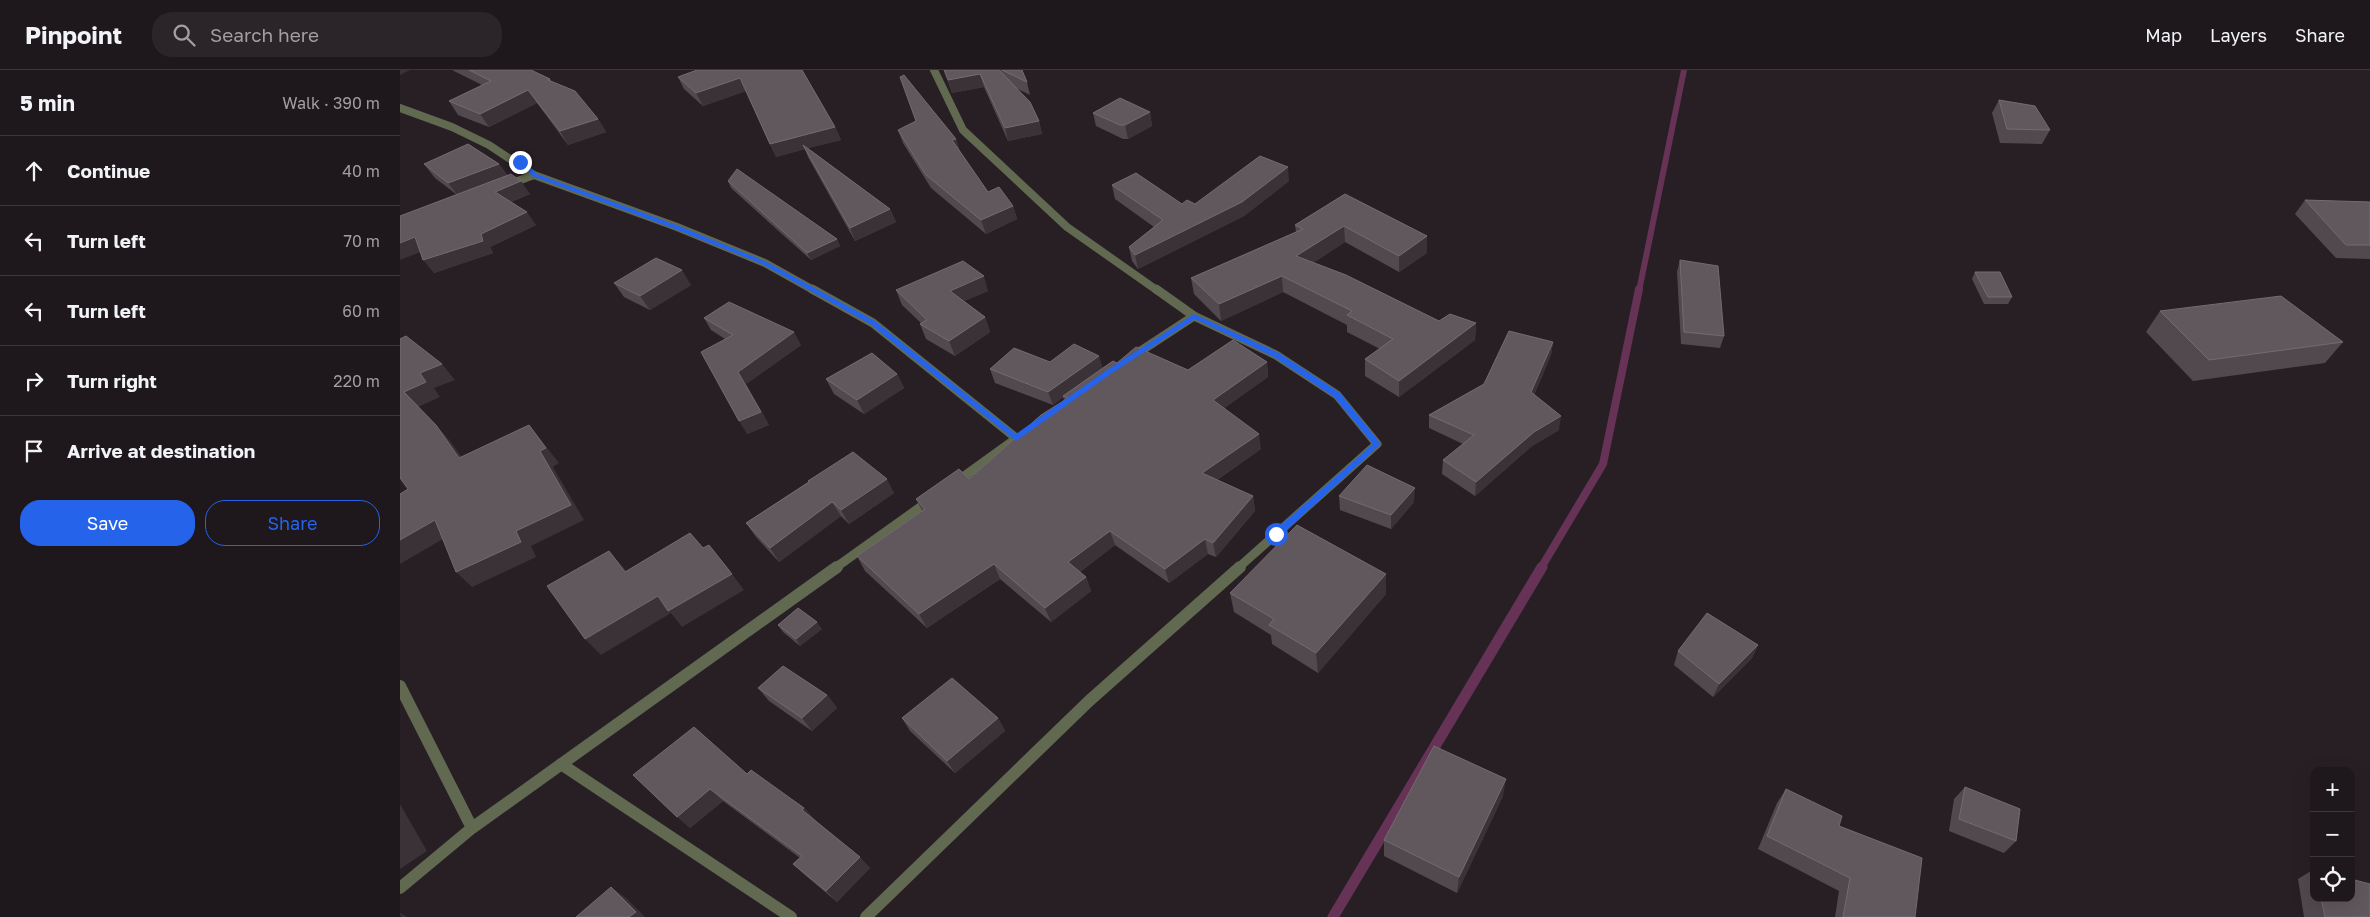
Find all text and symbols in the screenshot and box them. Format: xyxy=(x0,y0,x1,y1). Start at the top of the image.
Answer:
search box xyxy=(152,12,502,57)
text: Pinpoint xyxy=(25,20,122,49)
icon: search xyxy=(170,21,198,49)
text: Search here xyxy=(210,23,319,46)
text: Map xyxy=(2145,24,2182,46)
text: Layers xyxy=(2210,24,2267,46)
text: Share xyxy=(2295,24,2345,46)
text: 5 min xyxy=(20,90,75,116)
text: Walk · 390 m xyxy=(282,93,380,113)
route end xyxy=(509,151,532,174)
icon: ahead xyxy=(20,157,48,185)
text: Continue xyxy=(67,159,150,182)
text: 40 m xyxy=(342,161,380,181)
icon: left xyxy=(20,227,48,255)
text: Turn left xyxy=(67,229,146,252)
text: 70 m xyxy=(343,231,380,251)
icon: left xyxy=(20,297,48,325)
text: Turn left xyxy=(67,299,146,322)
text: 60 m xyxy=(342,301,380,321)
icon: right xyxy=(20,367,48,395)
text: Turn right xyxy=(67,369,157,392)
text: 220 m xyxy=(333,371,380,391)
icon: arrive xyxy=(20,437,48,465)
text: Arrive at destination xyxy=(67,439,255,462)
button: Save xyxy=(20,500,195,546)
button: Share xyxy=(205,500,380,546)
route start xyxy=(1265,523,1288,546)
map controls xyxy=(2310,767,2355,902)
button: + xyxy=(2310,767,2355,812)
button: − xyxy=(2310,812,2355,857)
button: locate xyxy=(2310,857,2355,902)

